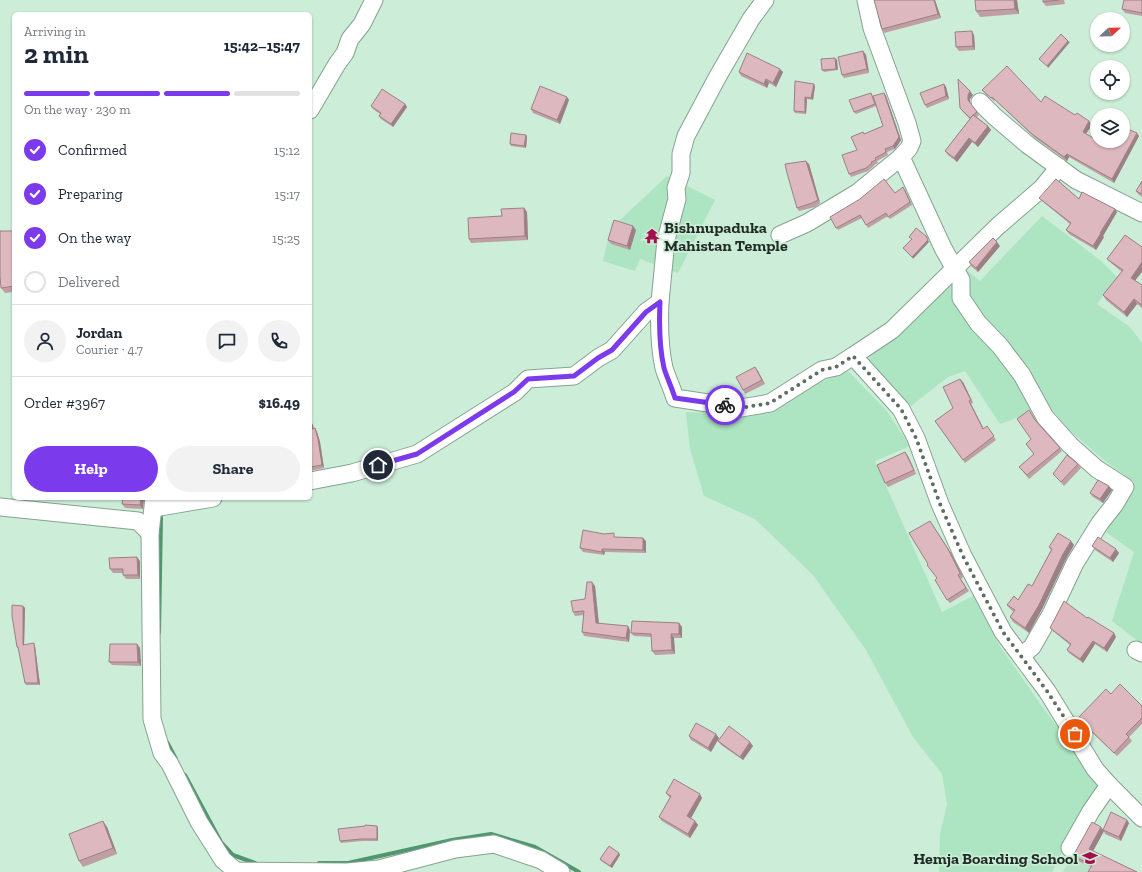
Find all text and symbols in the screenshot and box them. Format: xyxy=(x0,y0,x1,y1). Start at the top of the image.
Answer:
north arrow xyxy=(1090,12,1130,52)
map controls xyxy=(1090,12,1130,148)
text: Arriving in xyxy=(24,24,86,39)
text: 15:42–15:47 xyxy=(224,37,300,55)
text: 2 min xyxy=(24,38,89,70)
button: locate xyxy=(1090,60,1130,100)
text: On the way · 230 m xyxy=(24,102,131,117)
button: layers xyxy=(1090,108,1130,148)
icon: check xyxy=(24,139,46,161)
text: Confirmed xyxy=(58,141,127,159)
text: 15:12 xyxy=(274,143,300,158)
icon: check xyxy=(24,183,46,205)
text: Preparing xyxy=(58,185,123,203)
text: 15:17 xyxy=(275,187,300,202)
place label: Bishnupaduka Mahistan Temple xyxy=(664,218,788,255)
icon: check xyxy=(24,227,46,249)
temple icon: Bishnupaduka Mahistan Temple xyxy=(643,227,661,245)
text: On the way xyxy=(58,229,131,247)
text: 15:25 xyxy=(272,231,300,246)
text: Delivered xyxy=(58,273,120,291)
button: person xyxy=(24,320,66,362)
button: chat xyxy=(206,320,248,362)
button: phone xyxy=(258,320,300,362)
text: Jordan xyxy=(76,324,122,342)
text: Courier · 4.7 xyxy=(76,342,143,357)
courier xyxy=(705,385,745,425)
text: Order #3967 xyxy=(24,394,105,412)
text: $16.49 xyxy=(259,394,300,412)
icon: bike xyxy=(714,394,736,416)
button: Help xyxy=(24,446,158,492)
button: Share xyxy=(166,446,300,492)
pin xyxy=(361,448,395,482)
icon: home xyxy=(367,454,389,476)
pin xyxy=(1058,717,1092,751)
icon: bag xyxy=(1064,723,1086,745)
place label: Hemja Boarding School xyxy=(913,849,1078,868)
school or university icon: Hemja Boarding School xyxy=(1081,849,1099,867)

